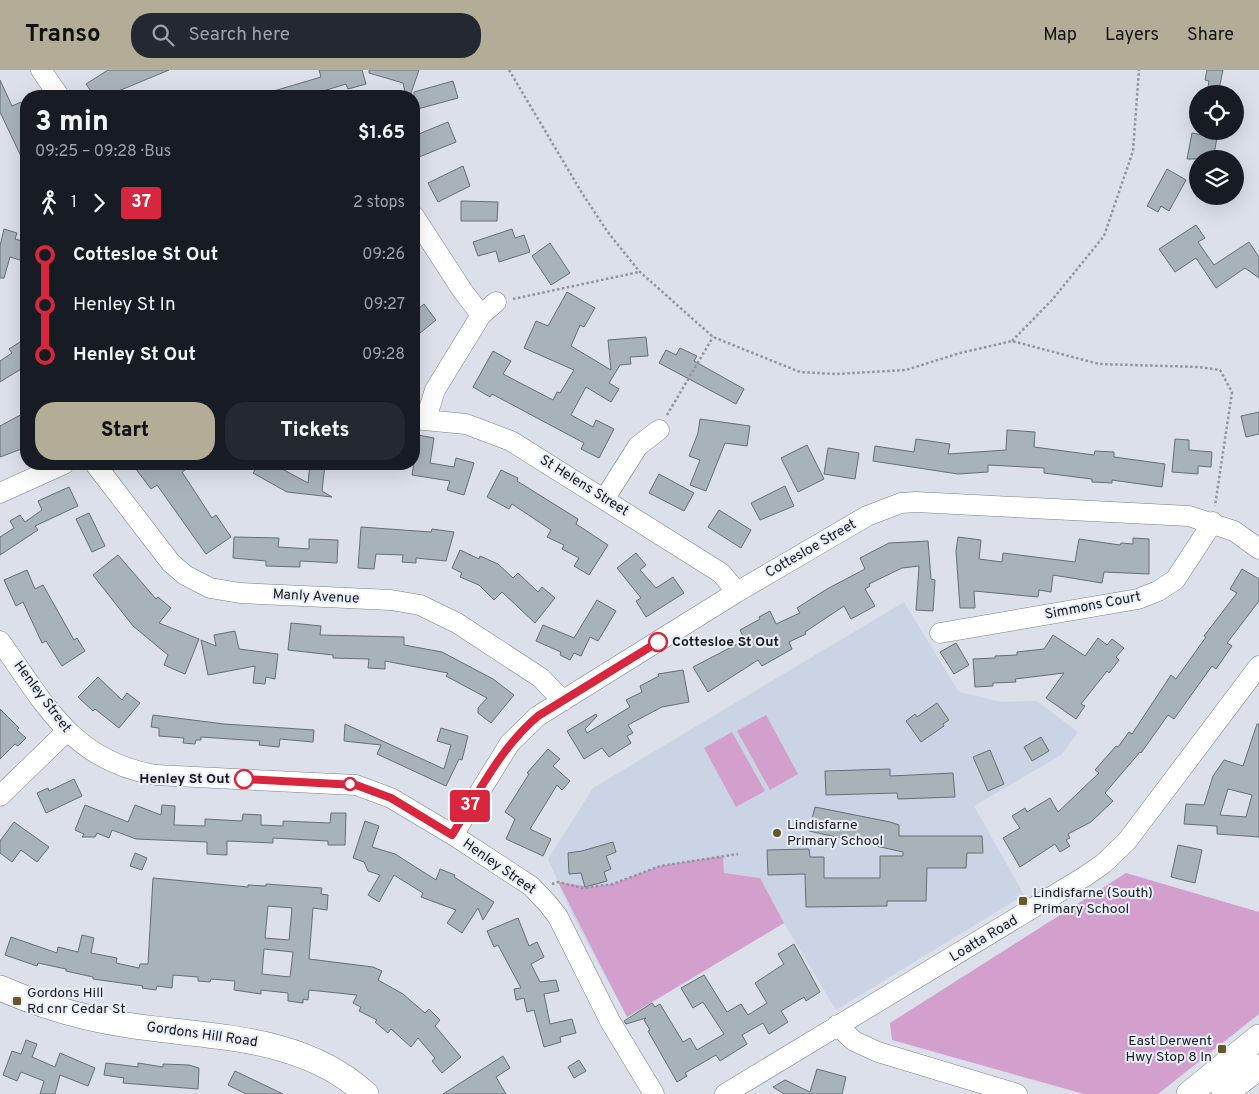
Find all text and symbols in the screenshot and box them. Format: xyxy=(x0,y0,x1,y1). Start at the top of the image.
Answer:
search box xyxy=(131,13,481,58)
text: Transo xyxy=(25,20,101,50)
icon: search xyxy=(149,21,177,49)
text: Search here xyxy=(189,23,290,47)
text: Map xyxy=(1043,24,1077,47)
text: Layers xyxy=(1105,24,1159,47)
text: Share xyxy=(1187,24,1234,47)
map controls xyxy=(1189,85,1244,205)
button: locate xyxy=(1189,85,1244,140)
text: 3 min xyxy=(35,105,109,141)
text: $1.65 xyxy=(358,121,405,145)
text: 09:25 – 09:28 · Bus xyxy=(35,142,171,162)
button: layers xyxy=(1189,150,1244,205)
icon: walk xyxy=(35,189,63,217)
icon: forward xyxy=(85,189,113,217)
text: 37 xyxy=(131,191,151,214)
text: 1 xyxy=(71,193,77,213)
text: 2 stops xyxy=(353,193,405,213)
text: Cottesloe St Out xyxy=(73,243,218,267)
text: 09:26 xyxy=(362,245,405,265)
text: Henley St In xyxy=(73,293,176,317)
text: 09:27 xyxy=(364,295,405,315)
text: Henley St Out xyxy=(73,343,196,367)
text: 09:28 xyxy=(362,345,405,365)
button: Start xyxy=(35,402,215,460)
button: Tickets xyxy=(225,402,405,460)
street label: St Helens Street xyxy=(536,452,632,520)
street label: Cottesloe Street xyxy=(763,516,859,582)
street label: Manly Avenue xyxy=(272,586,360,608)
street label: Simmons Court xyxy=(1044,588,1142,624)
marker: Cottesloe St Out xyxy=(648,632,668,652)
place label: Cottesloe St Out xyxy=(672,634,779,651)
street label: Henley Street xyxy=(9,658,75,736)
marker: Henley St Out xyxy=(234,769,254,789)
place label: Henley St Out xyxy=(139,771,230,788)
unlabelled marker xyxy=(343,777,357,791)
line badge: 37 xyxy=(448,790,492,822)
text: 37 xyxy=(460,794,480,817)
place label: Lindisfarne Primary School xyxy=(787,817,883,850)
marker: Lindisfarne Primary School xyxy=(771,827,783,839)
street label: Henley Street xyxy=(459,836,539,898)
place label: Lindisfarne (South) Primary School xyxy=(1033,885,1153,918)
marker: Lindisfarne (South) Primary School xyxy=(1017,895,1029,907)
street label: Loatta Road xyxy=(947,912,1021,966)
place label: Gordons Hill Rd cnr Cedar St xyxy=(27,985,126,1018)
marker: Gordons Hill Rd cnr Cedar St xyxy=(11,995,23,1007)
street label: Gordons Hill Road xyxy=(145,1019,259,1051)
place label: East Derwent Hwy Stop 8 In xyxy=(1125,1033,1212,1066)
marker: East Derwent Hwy Stop 8 In xyxy=(1216,1043,1228,1055)

